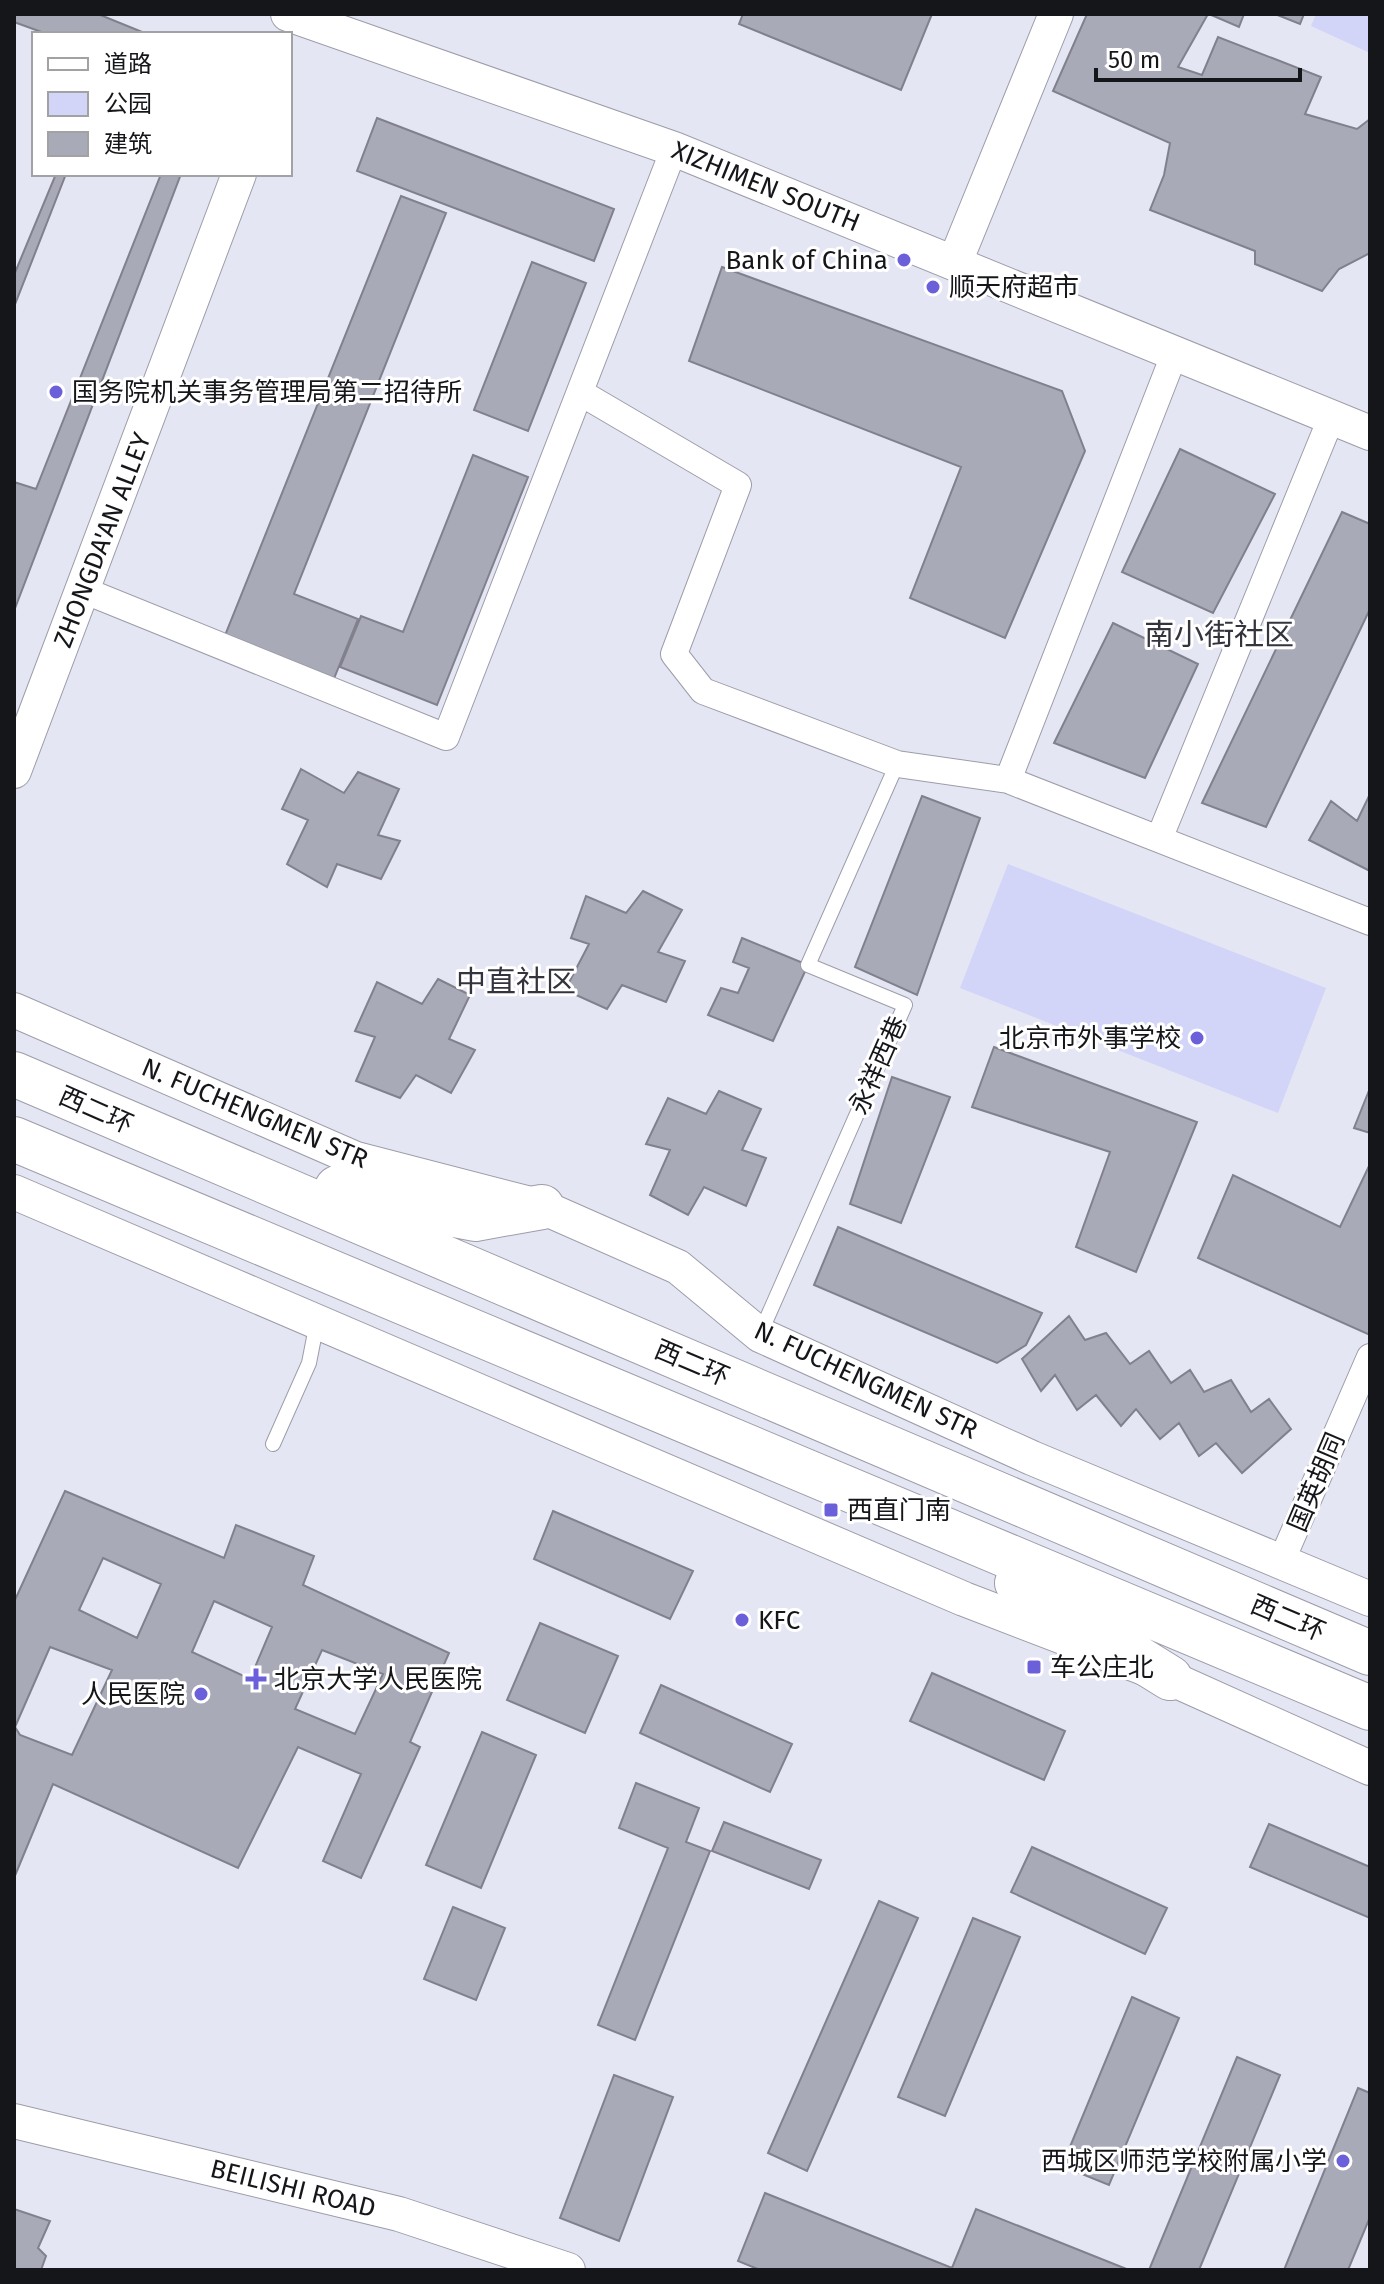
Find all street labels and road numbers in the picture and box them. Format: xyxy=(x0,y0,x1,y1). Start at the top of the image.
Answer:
street label: XIZHIMEN SOUTH xyxy=(667,135,864,238)
street label: ZHONGDA'AN ALLEY xyxy=(47,428,158,652)
street label: 永祥西巷 xyxy=(843,1011,914,1119)
street label: N. FUCHENGMEN STR xyxy=(137,1052,373,1175)
street label: 西二环 xyxy=(54,1080,138,1140)
street label: N. FUCHENGMEN STR xyxy=(749,1315,983,1446)
street label: 西二环 xyxy=(650,1334,734,1393)
street label: 国英胡同 xyxy=(1282,1428,1351,1536)
street label: 西二环 xyxy=(1246,1589,1330,1648)
street label: BEILISHI ROAD xyxy=(207,2153,379,2224)

